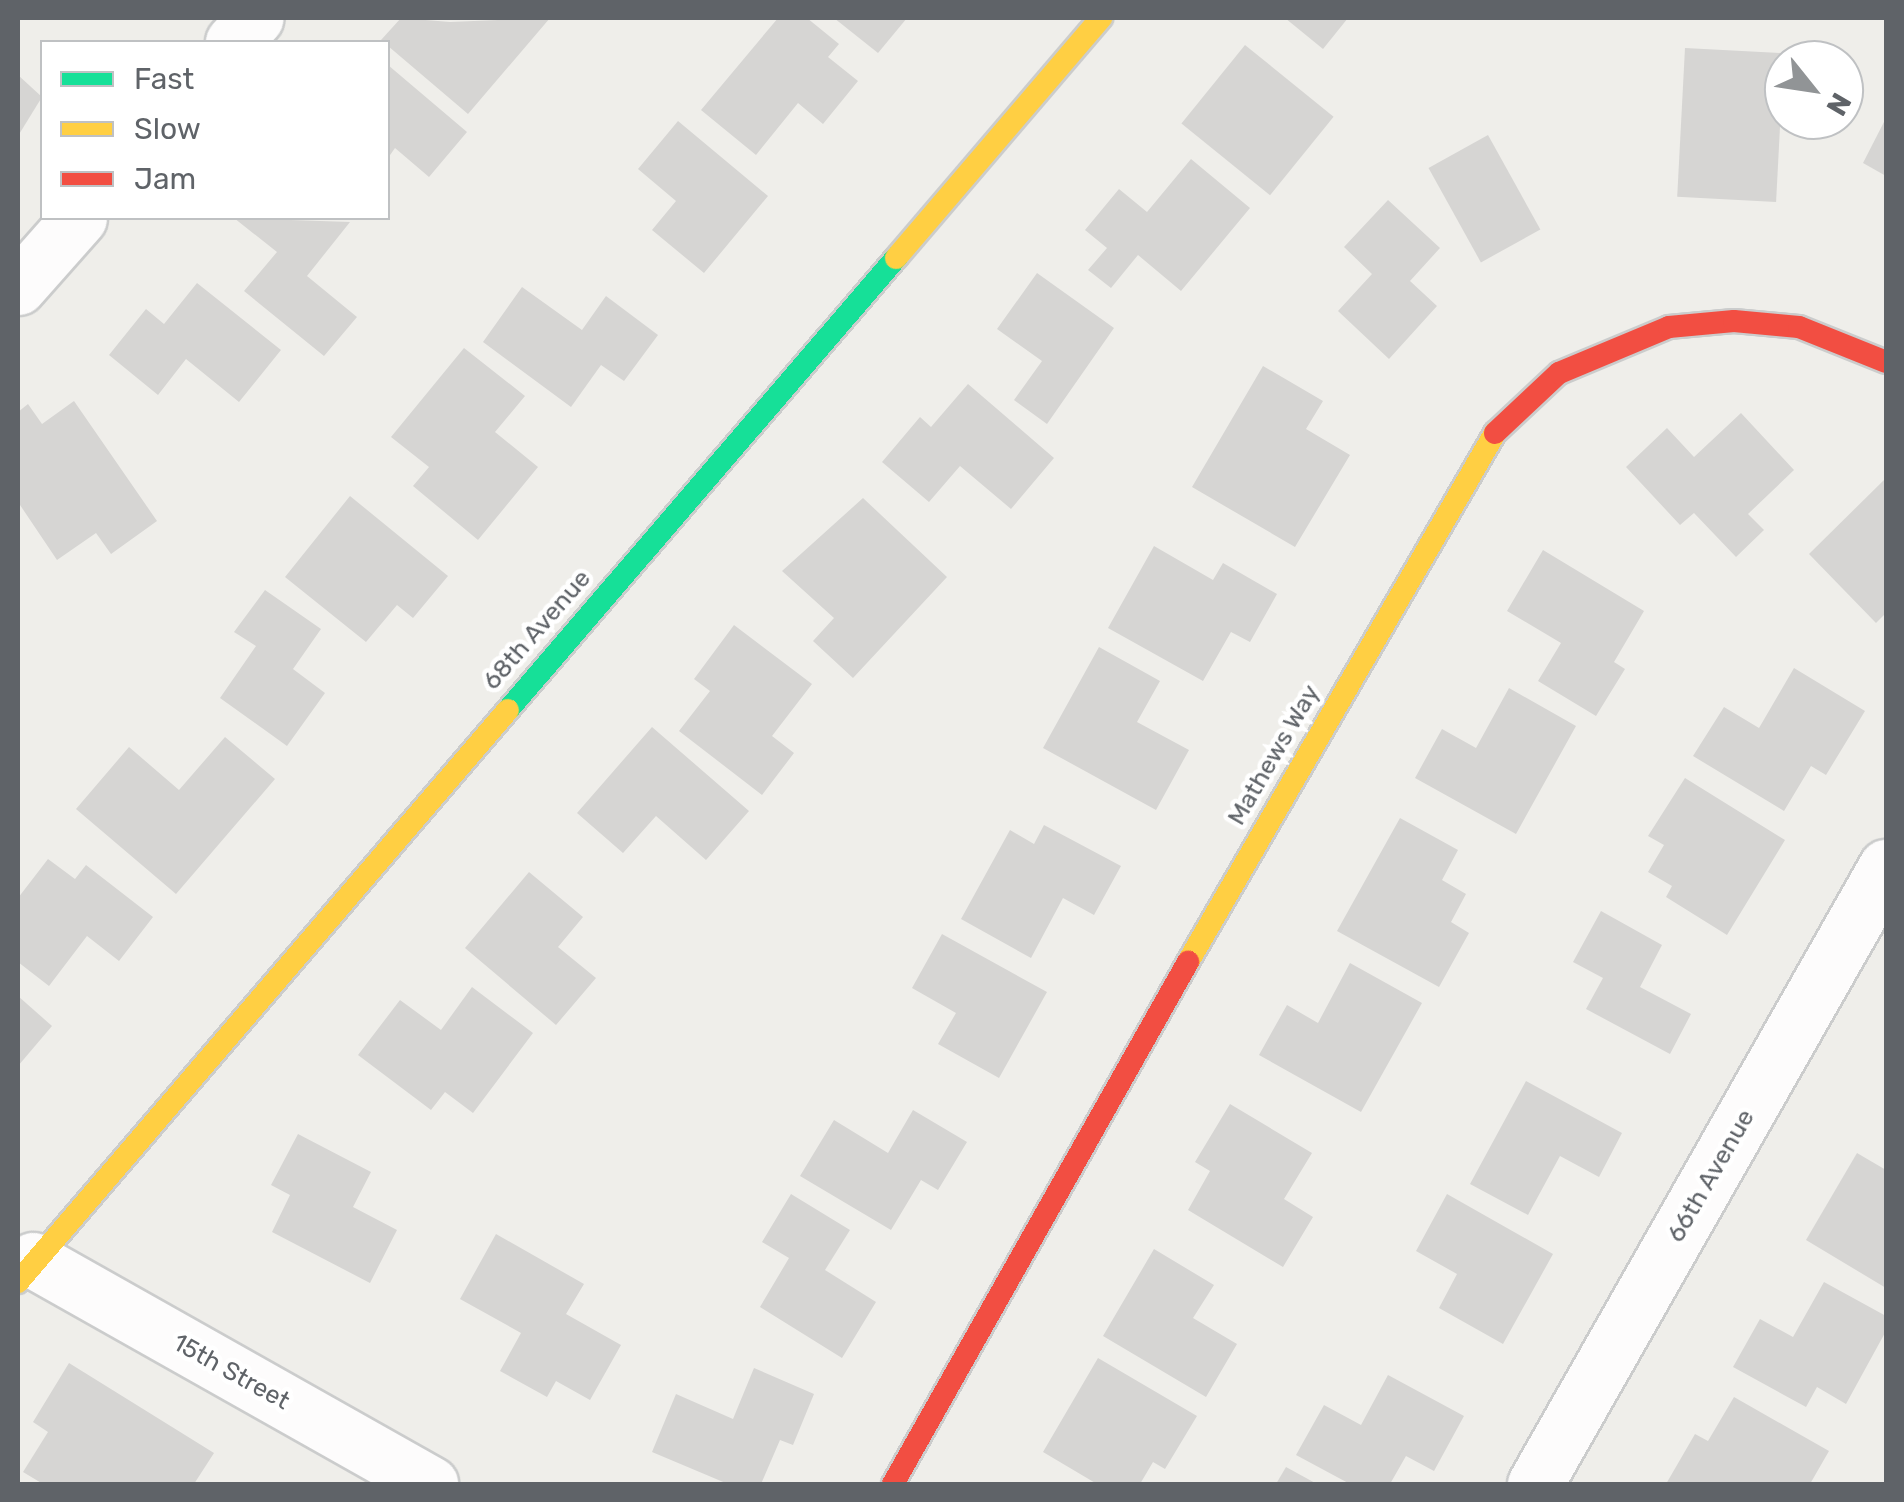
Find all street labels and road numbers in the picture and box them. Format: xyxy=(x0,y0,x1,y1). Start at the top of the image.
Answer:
street label: 68th Avenue xyxy=(477,564,597,696)
street label: Mathews Way xyxy=(1222,679,1326,831)
street label: 66th Avenue xyxy=(1661,1104,1761,1248)
street label: 15th Street xyxy=(167,1328,295,1416)

